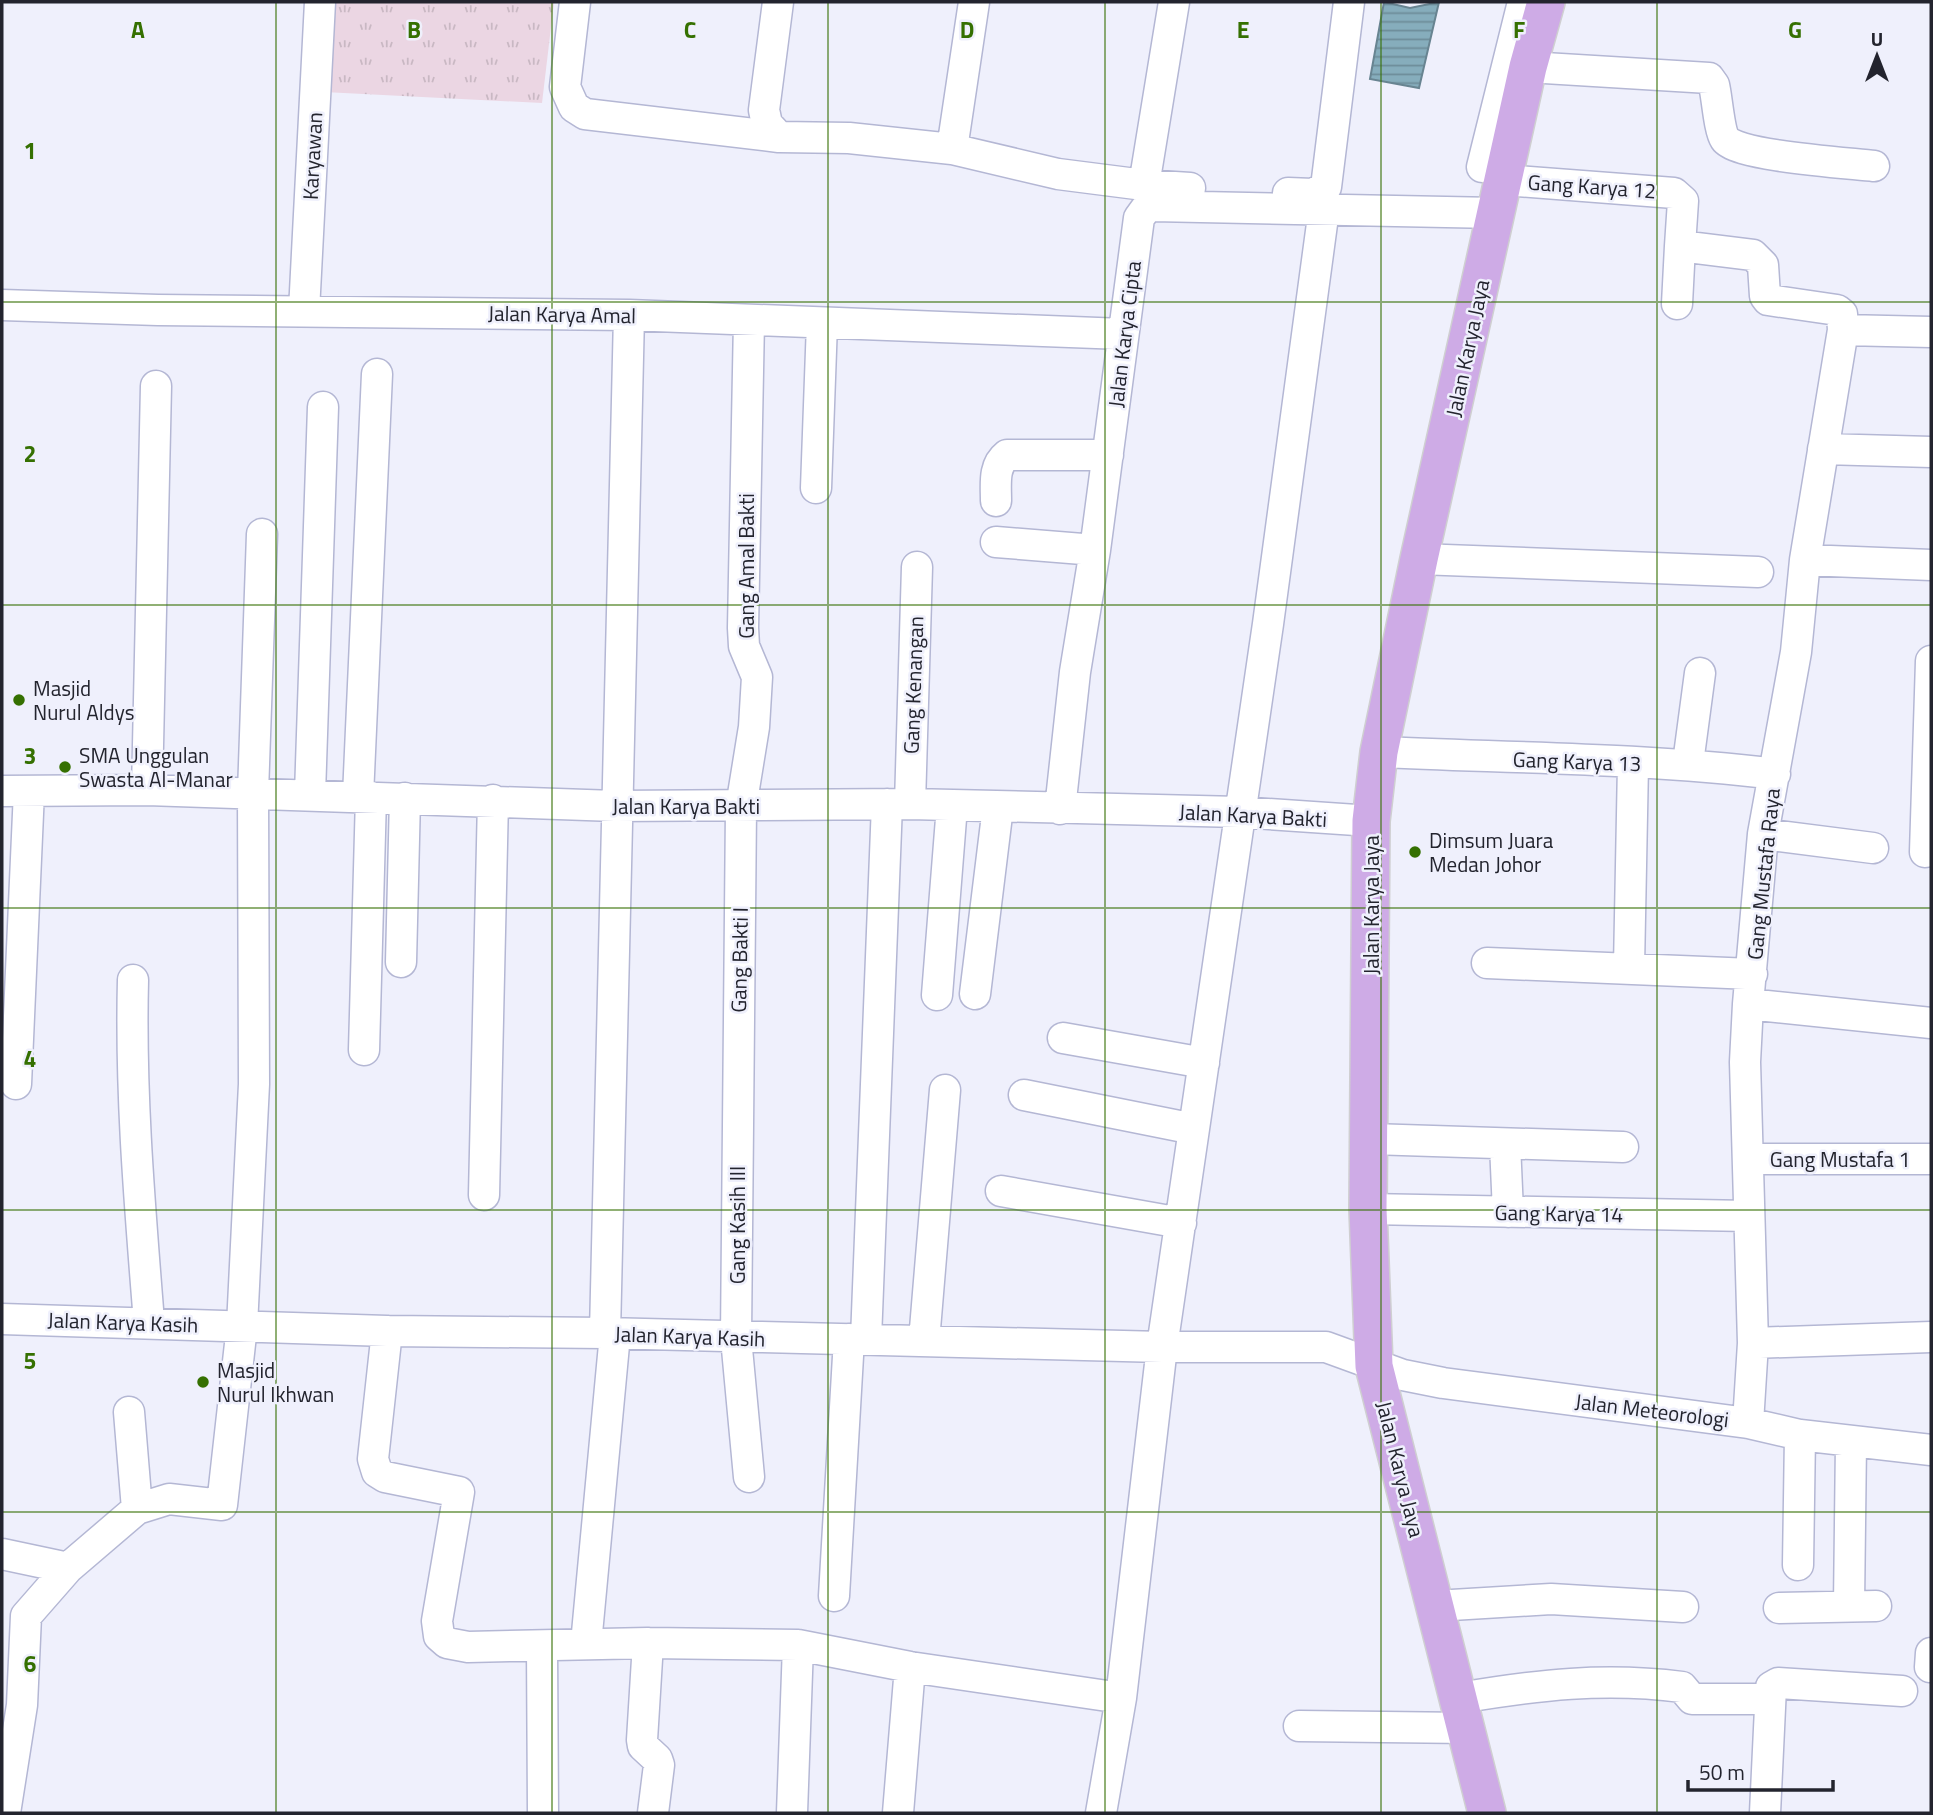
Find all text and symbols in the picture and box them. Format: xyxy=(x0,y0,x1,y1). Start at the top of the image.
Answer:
text: A xyxy=(131,12,145,47)
text: B xyxy=(407,12,421,47)
text: C xyxy=(684,12,696,47)
text: D xyxy=(960,12,974,47)
text: E xyxy=(1237,12,1249,47)
text: F xyxy=(1513,12,1525,47)
text: G xyxy=(1788,12,1802,47)
north arrow xyxy=(1842,21,1912,91)
text: U xyxy=(1871,24,1883,53)
street label: Karyawan xyxy=(294,111,330,201)
text: 1 xyxy=(24,133,36,168)
street label: Gang Karya 12 xyxy=(1527,166,1657,206)
street label: Jalan Karya Cipta xyxy=(1099,258,1149,409)
street label: Jalan Karya Jaya xyxy=(1437,276,1497,420)
street label: Jalan Karya Amal xyxy=(488,297,636,331)
text: 2 xyxy=(24,436,36,471)
street label: Gang Amal Bakti xyxy=(730,493,762,639)
street label: Gang Kenangan xyxy=(895,615,931,755)
place label: Masjid Nurul Aldys xyxy=(33,672,134,728)
marker: Masjid Nurul Aldys xyxy=(11,692,27,708)
text: 3 xyxy=(24,738,36,773)
place label: SMA Unggulan Swasta Al-Manar xyxy=(79,739,233,795)
street label: Gang Karya 13 xyxy=(1512,743,1642,779)
marker: SMA Unggulan Swasta Al-Manar xyxy=(57,759,73,775)
street label: Gang Mustafa Raya xyxy=(1738,786,1788,961)
street label: Jalan Karya Bakti xyxy=(612,790,760,822)
street label: Jalan Karya Bakti xyxy=(1178,795,1328,835)
place label: Dimsum Juara Medan Johor xyxy=(1429,824,1554,880)
street label: Jalan Karya Jaya xyxy=(1355,835,1387,975)
marker: Dimsum Juara Medan Johor xyxy=(1407,844,1423,860)
street label: Gang Bakti I xyxy=(722,907,756,1013)
text: 4 xyxy=(24,1041,36,1076)
street label: Gang Mustafa 1 xyxy=(1770,1143,1910,1175)
street label: Gang Kasih III xyxy=(721,1166,753,1284)
street label: Gang Karya 14 xyxy=(1494,1196,1624,1230)
street label: Jalan Karya Kasih xyxy=(47,1303,199,1341)
street label: Jalan Karya Kasih xyxy=(614,1317,766,1355)
text: 5 xyxy=(24,1343,36,1378)
place label: Masjid Nurul Ikhwan xyxy=(217,1354,334,1410)
marker: Masjid Nurul Ikhwan xyxy=(195,1374,211,1390)
street label: Jalan Meteorologi xyxy=(1573,1385,1731,1435)
street label: Jalan Karya Jaya xyxy=(1369,1397,1434,1541)
text: 6 xyxy=(24,1646,37,1681)
scale bar xyxy=(1688,1748,1833,1792)
text: 50 m xyxy=(1699,1756,1745,1788)

